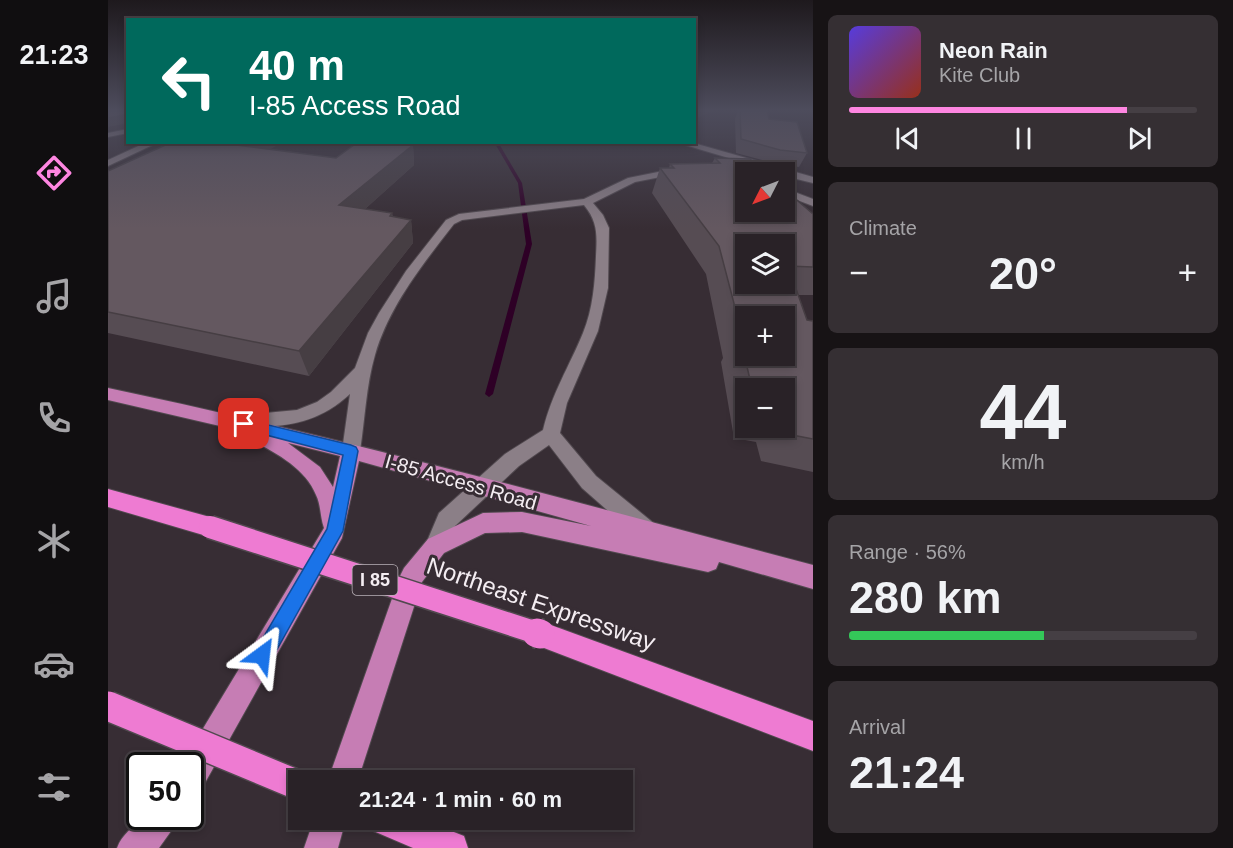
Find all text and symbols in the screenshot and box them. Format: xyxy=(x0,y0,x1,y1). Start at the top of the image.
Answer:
text: Neon Rain xyxy=(939,38,1048,63)
text: 21:23 xyxy=(19,40,89,70)
icon: left xyxy=(150,42,228,120)
text: 40 m xyxy=(249,42,345,89)
text: Kite Club xyxy=(939,64,1020,86)
text: I-85 Access Road xyxy=(249,91,461,121)
icon: previous xyxy=(891,122,924,155)
icon: pause xyxy=(1007,122,1040,155)
icon: next xyxy=(1123,122,1156,155)
icon: directions xyxy=(33,152,75,194)
north arrow xyxy=(735,162,795,222)
map controls xyxy=(735,162,795,438)
text: Climate xyxy=(849,217,917,239)
button: layers xyxy=(735,234,795,294)
text: 20° xyxy=(989,248,1057,299)
text: − xyxy=(849,254,868,291)
text: + xyxy=(1178,254,1197,291)
icon: music xyxy=(33,275,75,317)
button: + xyxy=(735,306,795,366)
text: 44 xyxy=(980,368,1066,456)
button: − xyxy=(735,378,795,438)
icon: phone xyxy=(33,397,75,439)
pin xyxy=(218,398,269,449)
icon: arrive xyxy=(227,407,260,440)
street label: I-85 Access Road xyxy=(383,450,539,514)
text: km/h xyxy=(1001,451,1045,473)
icon: climate xyxy=(33,520,75,562)
text: Range · 56% xyxy=(849,541,966,563)
street label: Northeast Expressway xyxy=(423,552,659,655)
road number: I 85 xyxy=(352,565,398,595)
text: 280 km xyxy=(849,572,1002,623)
position arrow xyxy=(230,623,294,687)
icon: car xyxy=(33,643,75,685)
text: Arrival xyxy=(849,716,906,738)
text: 21:24 xyxy=(849,747,964,798)
speed limit sign: 50 xyxy=(126,752,204,830)
icon: filters xyxy=(33,766,75,808)
text: 21:24 · 1 min · 60 m xyxy=(359,787,562,812)

